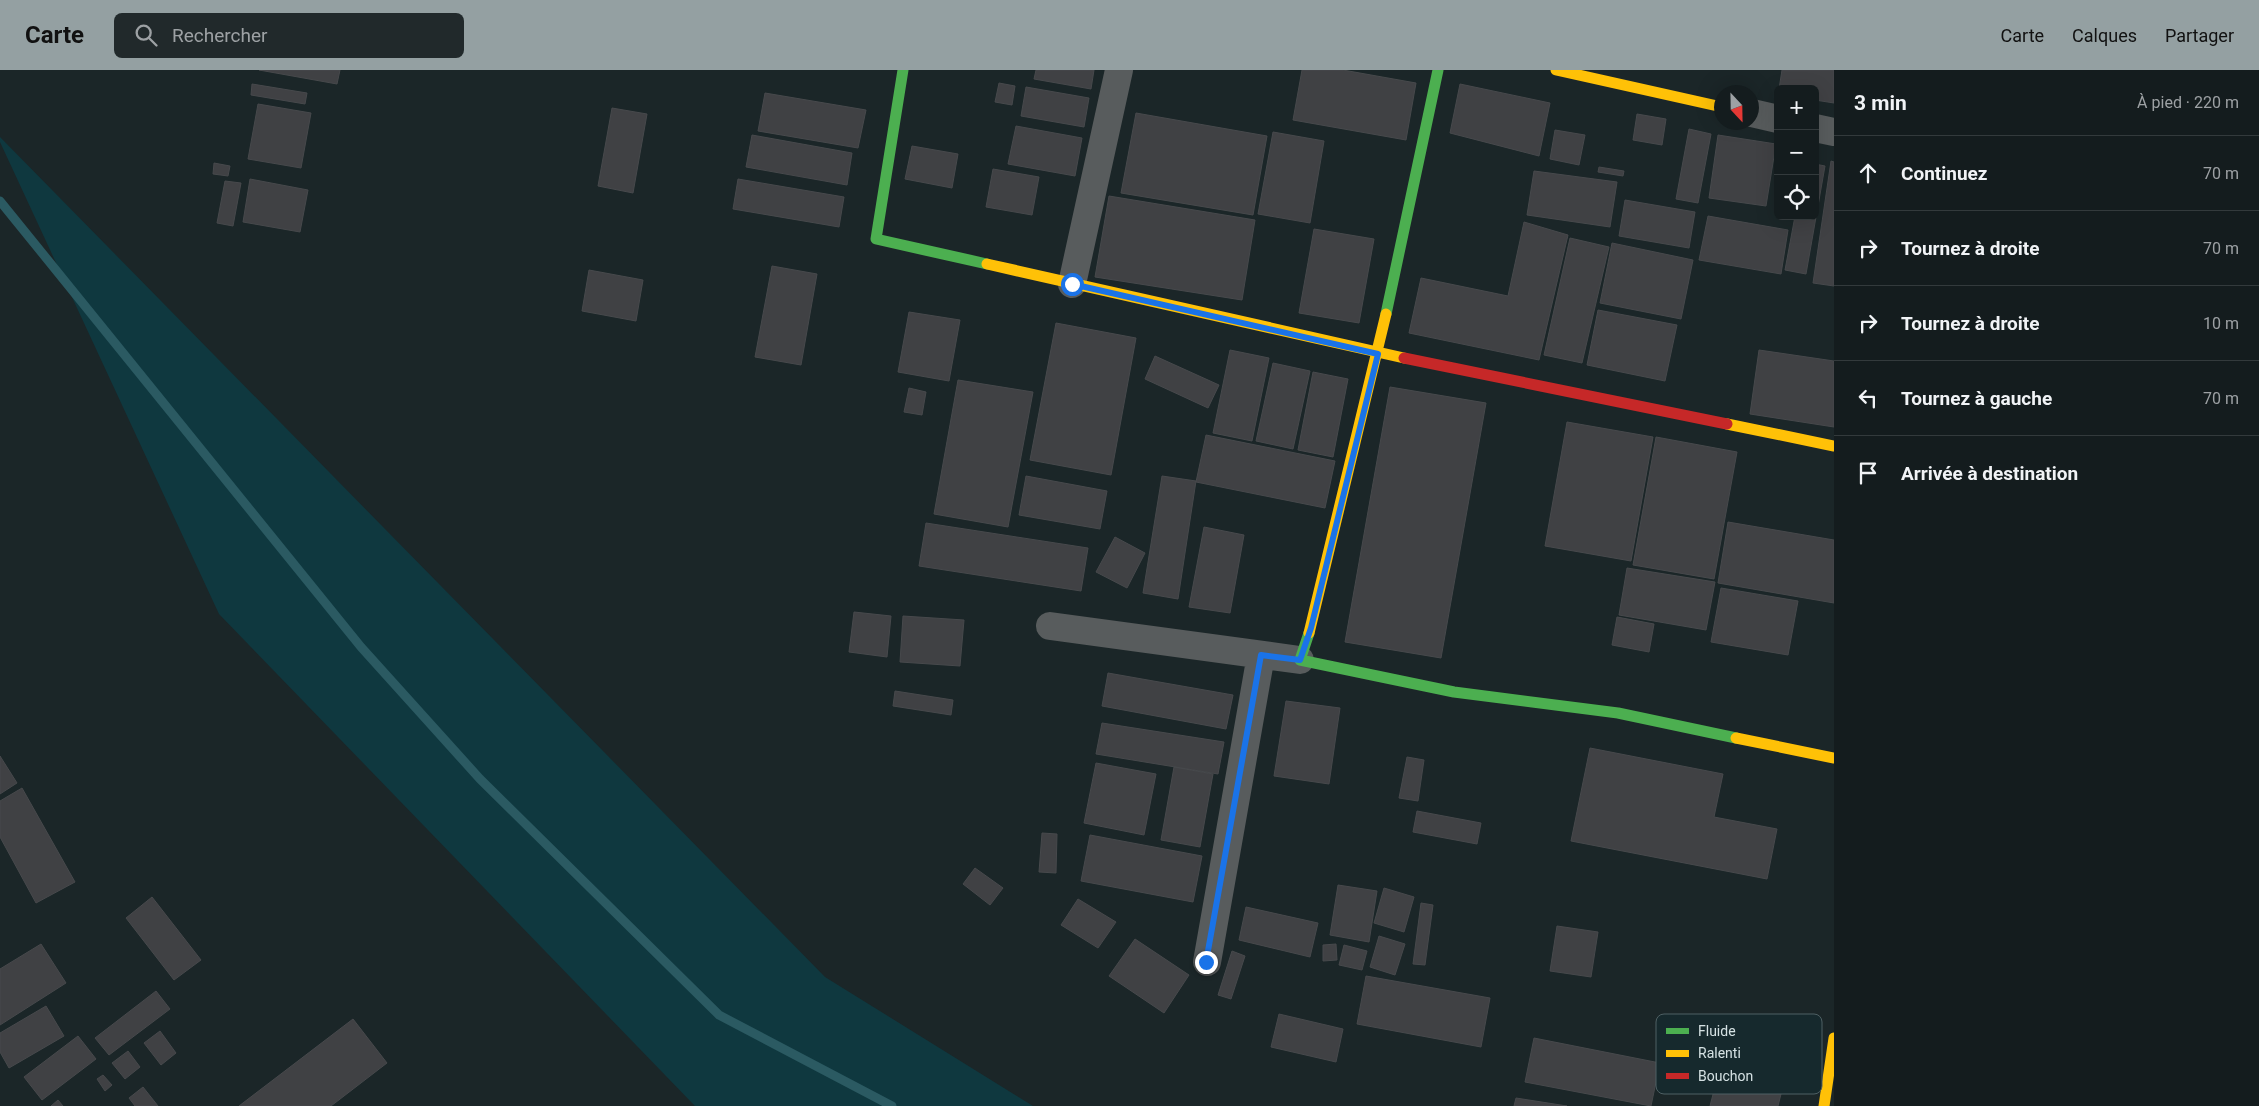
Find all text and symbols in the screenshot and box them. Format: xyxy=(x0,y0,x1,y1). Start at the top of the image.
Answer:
search box xyxy=(114,13,464,58)
text: Carte xyxy=(25,21,84,49)
icon: search xyxy=(132,21,160,49)
text: Rechercher xyxy=(172,24,267,47)
text: Carte xyxy=(2001,25,2044,46)
text: Calques xyxy=(2072,25,2137,46)
text: Partager xyxy=(2165,25,2234,46)
north arrow xyxy=(1714,85,1759,130)
map controls xyxy=(1774,85,1819,220)
button: + xyxy=(1774,85,1819,130)
text: 3 min xyxy=(1854,91,1907,115)
text: À pied · 220 m xyxy=(2137,93,2239,112)
button: − xyxy=(1774,130,1819,175)
icon: ahead xyxy=(1854,159,1882,187)
text: Continuez xyxy=(1901,162,1987,185)
text: 70 m xyxy=(2203,164,2239,183)
button: locate xyxy=(1774,175,1819,220)
icon: right xyxy=(1854,234,1882,262)
text: Tournez à droite xyxy=(1901,237,2040,260)
text: 70 m xyxy=(2203,239,2239,258)
route start xyxy=(1061,273,1084,296)
icon: right xyxy=(1854,309,1882,337)
text: Tournez à droite xyxy=(1901,312,2040,335)
text: 10 m xyxy=(2203,314,2239,333)
icon: left xyxy=(1854,384,1882,412)
text: Tournez à gauche xyxy=(1901,387,2052,410)
text: 70 m xyxy=(2203,389,2239,408)
icon: arrive xyxy=(1854,459,1882,487)
text: Arrivée à destination xyxy=(1901,462,2078,485)
route end xyxy=(1195,951,1218,974)
legend xyxy=(1656,1014,1822,1094)
text: Fluide xyxy=(1698,1023,1736,1039)
text: Ralenti xyxy=(1698,1045,1741,1061)
text: Bouchon xyxy=(1698,1068,1753,1084)

